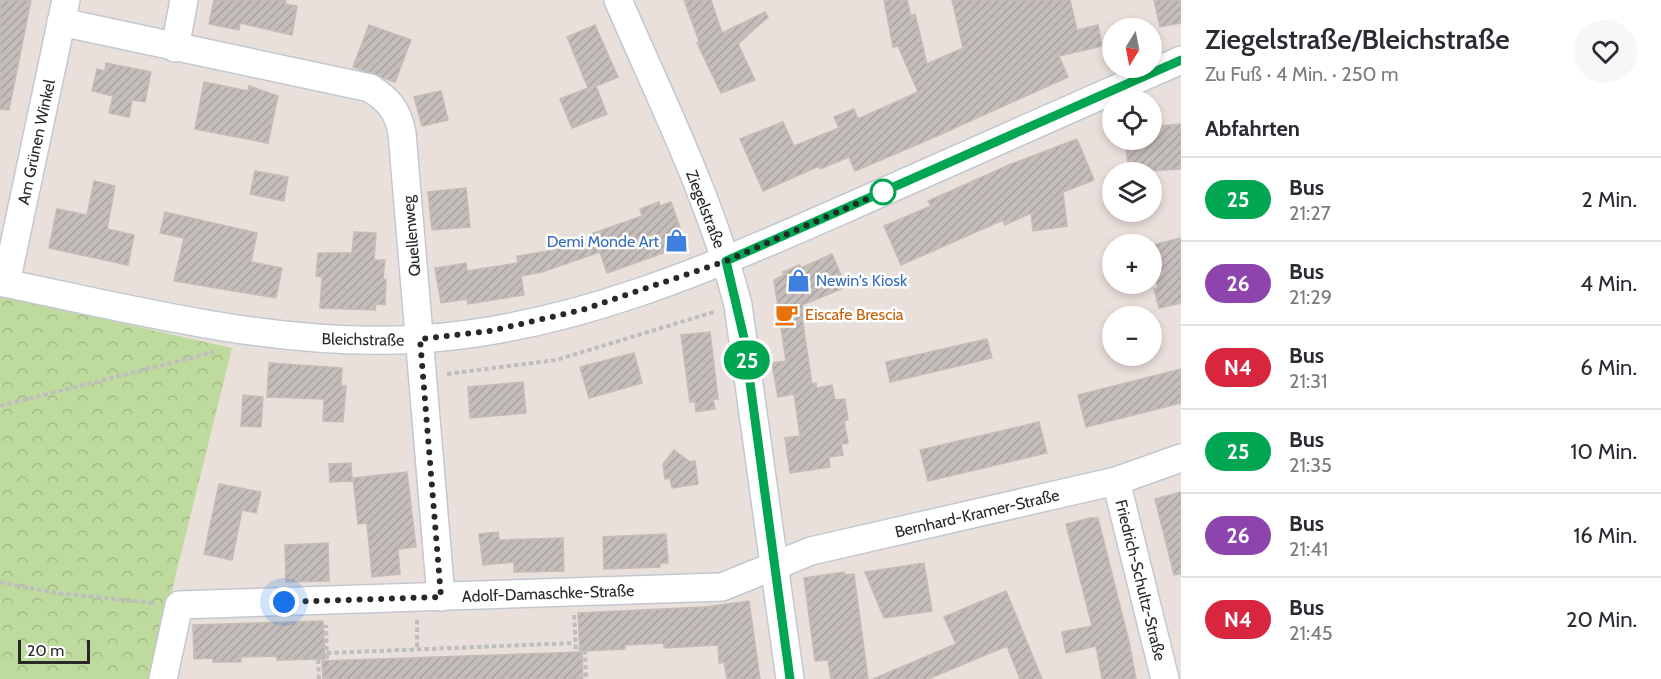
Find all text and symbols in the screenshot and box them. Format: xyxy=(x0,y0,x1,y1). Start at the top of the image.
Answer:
north arrow xyxy=(1102,18,1162,78)
map controls xyxy=(1102,18,1162,366)
button: heart xyxy=(1574,20,1637,83)
text: Ziegelstraße/Bleichstraße xyxy=(1205,22,1510,56)
text: Zu Fuß · 4 Min. · 250 m xyxy=(1205,62,1399,86)
street label: Am Grünen Winkel xyxy=(14,78,59,206)
button: locate xyxy=(1102,90,1162,150)
text: Abfahrten xyxy=(1205,115,1300,142)
button: layers xyxy=(1102,162,1162,222)
street label: Ziegelstraße xyxy=(682,167,729,251)
text: Bus xyxy=(1289,174,1324,201)
unlabelled marker xyxy=(870,179,896,205)
text: 2 Min. xyxy=(1581,186,1637,213)
text: 25 xyxy=(1227,187,1249,212)
street label: Quellenweg xyxy=(398,194,424,277)
text: 21:27 xyxy=(1289,201,1331,225)
shop icon: Demi Monde Art xyxy=(664,228,690,254)
place label: Demi Monde Art xyxy=(547,232,660,251)
button: + xyxy=(1102,234,1162,294)
text: Bus xyxy=(1289,258,1324,285)
shop icon: Newin's Kiosk xyxy=(785,267,811,293)
text: 4 Min. xyxy=(1580,270,1637,297)
place label: Newin's Kiosk xyxy=(816,271,908,290)
text: 26 xyxy=(1227,271,1249,296)
text: 21:29 xyxy=(1289,285,1332,309)
cafe icon: Eiscafe Brescia xyxy=(774,301,800,327)
place label: Eiscafe Brescia xyxy=(805,305,904,324)
button: − xyxy=(1102,306,1162,366)
street label: Bleichstraße xyxy=(322,329,404,350)
line badge: 25 xyxy=(720,340,774,380)
text: Bus xyxy=(1289,342,1324,369)
text: 25 xyxy=(736,348,758,373)
text: 6 Min. xyxy=(1580,354,1637,381)
text: N4 xyxy=(1224,355,1252,380)
text: 21:31 xyxy=(1289,369,1328,393)
text: Bus xyxy=(1289,426,1324,453)
text: 10 Min. xyxy=(1570,438,1637,465)
text: 25 xyxy=(1227,439,1249,464)
text: 21:35 xyxy=(1289,453,1332,477)
street label: Bernhard-Kramer-Straße xyxy=(893,485,1061,542)
street label: Friedrich-Schultz-Straße xyxy=(1111,498,1170,663)
text: Bus xyxy=(1289,510,1324,537)
text: 16 Min. xyxy=(1573,522,1637,549)
text: 26 xyxy=(1227,523,1249,548)
text: 21:41 xyxy=(1289,537,1328,561)
street label: Adolf-Damaschke-Straße xyxy=(462,581,634,606)
your location xyxy=(269,587,299,617)
text: Bus xyxy=(1289,594,1324,621)
text: 20 Min. xyxy=(1566,606,1637,633)
text: N4 xyxy=(1224,607,1252,632)
text: 21:45 xyxy=(1289,621,1333,645)
scale bar xyxy=(18,637,90,664)
text: 20 m xyxy=(27,641,64,660)

